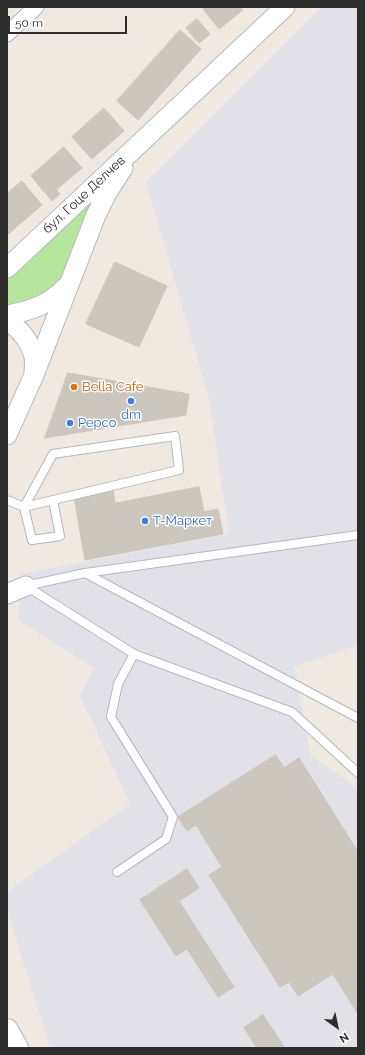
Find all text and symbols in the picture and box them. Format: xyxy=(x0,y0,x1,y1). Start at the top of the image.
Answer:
scale bar xyxy=(10,8,129,34)
text: 50 m xyxy=(15,16,43,30)
street label: бул. Гоце Делчев xyxy=(40,153,128,237)
place label: Bella Cafe xyxy=(82,379,143,395)
marker: Bella Cafe xyxy=(69,382,79,392)
marker: dm xyxy=(126,396,136,406)
place label: dm xyxy=(121,407,141,423)
place label: Pepco xyxy=(78,415,116,431)
marker: Pepco xyxy=(65,418,75,428)
place label: Т-Маркет xyxy=(153,513,212,529)
marker: Т-Маркет xyxy=(140,516,150,526)
north arrow xyxy=(317,1007,357,1047)
text: N xyxy=(337,1030,351,1045)

